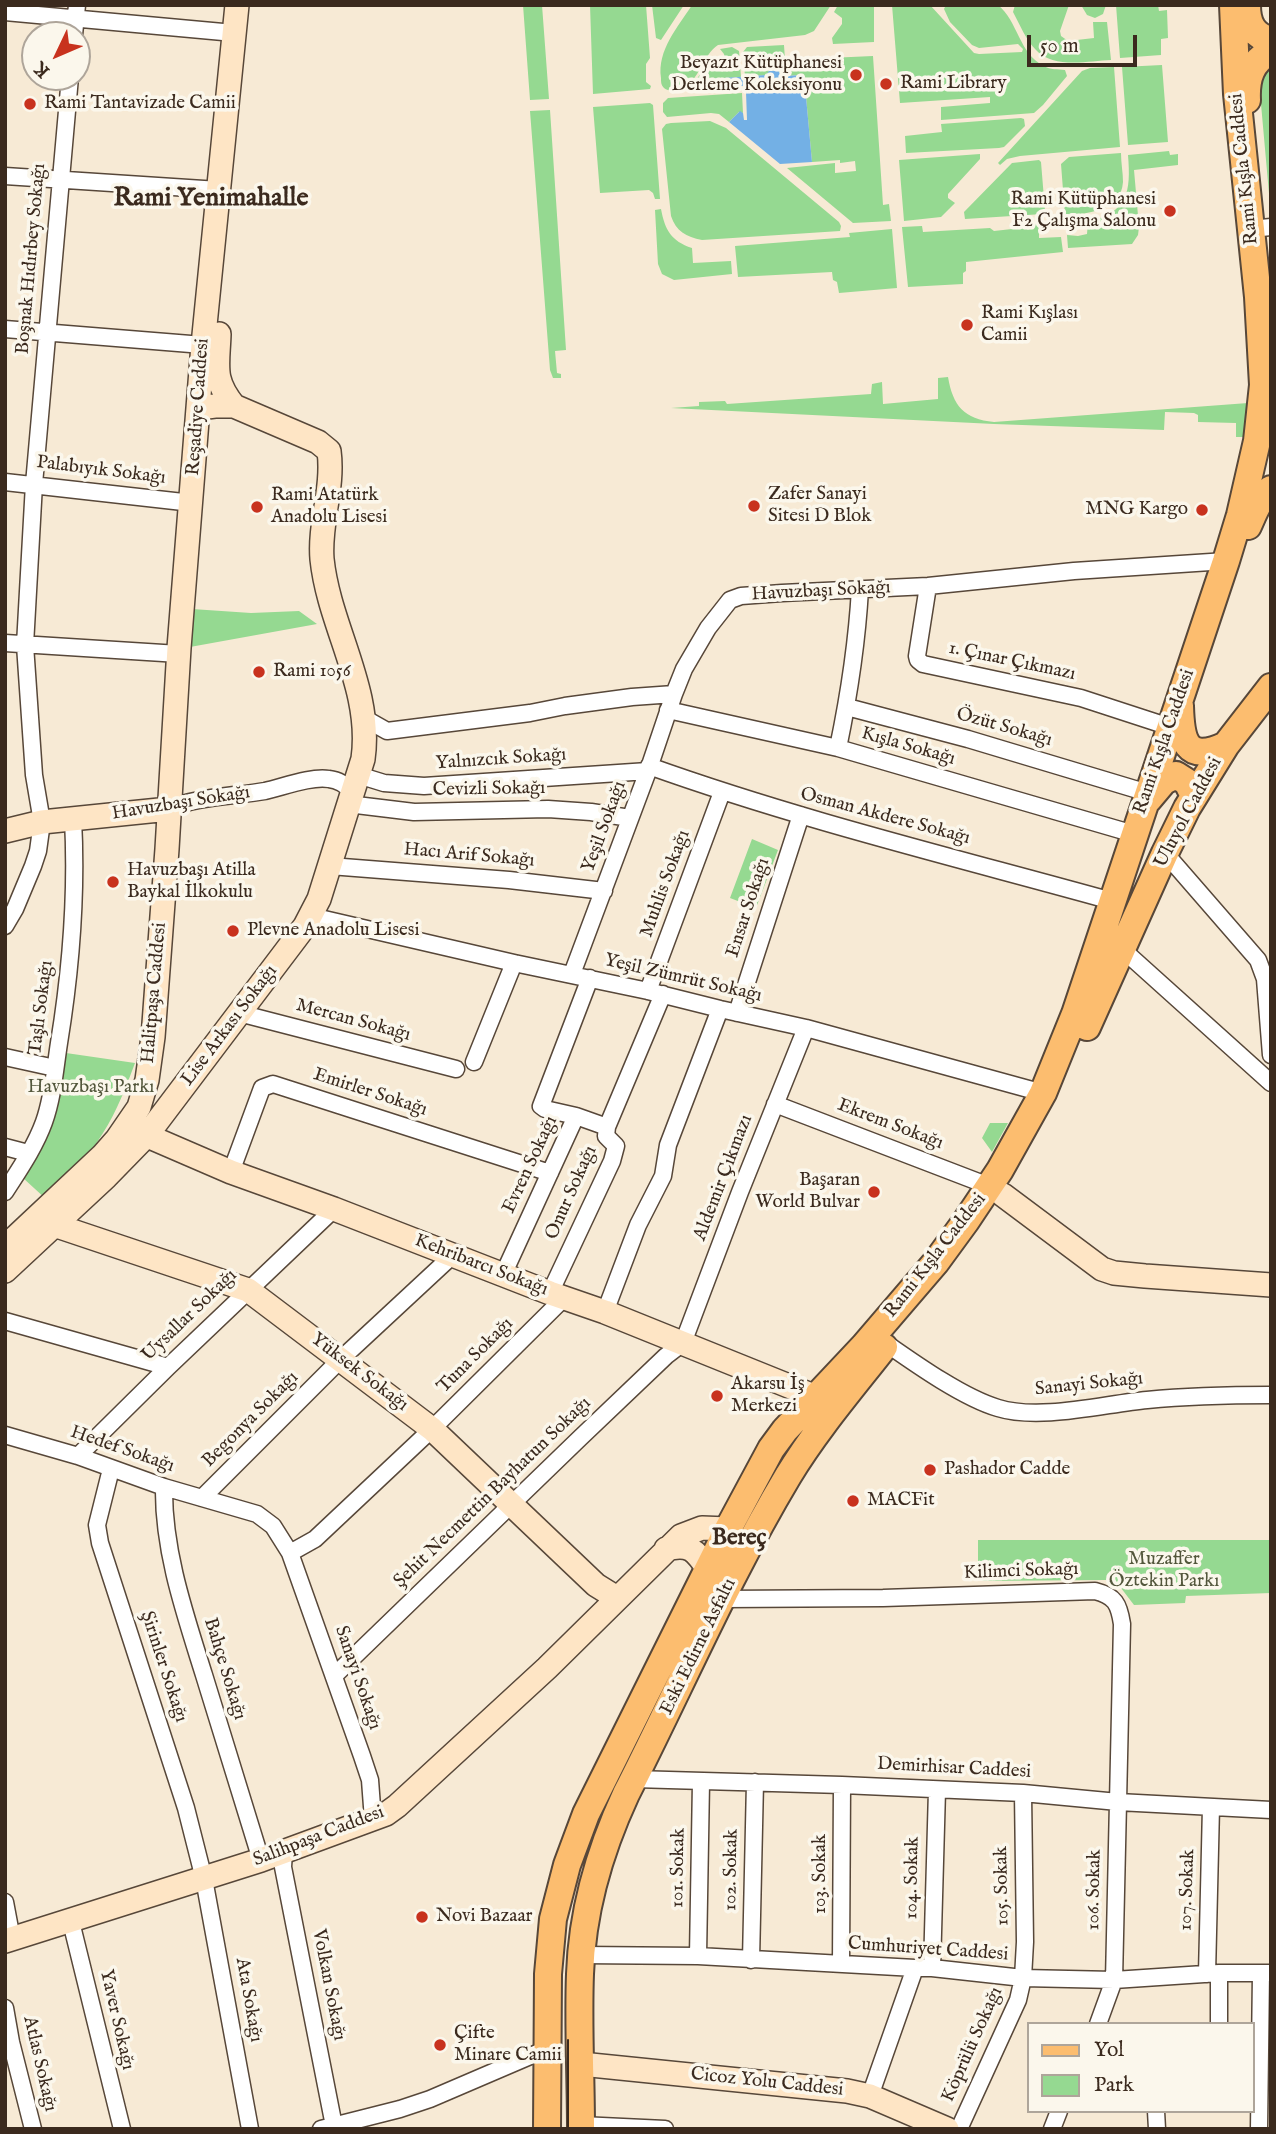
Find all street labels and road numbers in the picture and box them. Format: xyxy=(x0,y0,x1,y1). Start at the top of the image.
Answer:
street label: Rami Kışla Caddesi xyxy=(1226,92,1264,246)
street label: Boşnak Hıdırbey Sokağı xyxy=(12,162,52,356)
street label: Reşadiye Caddesi xyxy=(183,338,215,476)
street label: Palabıyık Sokağı xyxy=(35,452,167,490)
street label: Havuzbaşı Sokağı xyxy=(751,577,891,607)
street label: 1. Çınar Çıkmazı xyxy=(947,637,1077,687)
street label: Rami Kışla Caddesi xyxy=(1129,666,1201,818)
street label: Özüt Sokağı xyxy=(953,703,1055,753)
street label: Kışla Sokağı xyxy=(858,723,958,771)
street label: Yalnızcık Sokağı xyxy=(435,744,567,776)
street label: Uluyol Caddesi xyxy=(1150,754,1228,872)
street label: Cevizli Sokağı xyxy=(432,778,546,802)
street label: Yeşil Sokağı xyxy=(578,778,632,876)
street label: Havuzbaşı Sokağı xyxy=(110,782,252,826)
street label: Osman Akdere Sokağı xyxy=(798,783,972,851)
street label: Muhlis Sokağı xyxy=(636,827,696,941)
street label: Hacı Arif Sokağı xyxy=(402,839,536,873)
street label: Ensar Sokağı xyxy=(722,856,776,960)
street label: Halitpaşa Caddesi xyxy=(137,922,173,1064)
street label: Yeşil Zümrüt Sokağı xyxy=(602,950,764,1008)
street label: Taşlı Sokağı xyxy=(25,959,59,1057)
street label: Lise Arkası Sokağı xyxy=(177,961,283,1091)
street label: Mercan Sokağı xyxy=(293,995,413,1047)
street label: Emirler Sokağı xyxy=(310,1064,430,1122)
street label: Ekrem Sokağı xyxy=(834,1094,946,1156)
street label: Aldemir Çıkmazı xyxy=(689,1112,759,1244)
street label: Evren Sokağı xyxy=(498,1113,564,1217)
street label: Onur Sokağı xyxy=(541,1143,603,1243)
street label: Rami Kışla Caddesi xyxy=(880,1189,992,1323)
street label: Kehribarcı Sokağı xyxy=(411,1230,551,1302)
street label: Uysallar Sokağı xyxy=(138,1265,242,1367)
street label: Tuna Sokağı xyxy=(433,1313,519,1399)
street label: Yüksek Sokağı xyxy=(306,1329,412,1417)
street label: Begonya Sokağı xyxy=(198,1367,304,1473)
street label: Sanayi Sokağı xyxy=(1034,1368,1144,1402)
street label: Şehit Necmettin Bayhatun Sokağı xyxy=(390,1393,596,1593)
street label: Hedef Sokağı xyxy=(67,1422,177,1478)
street label: Kilimci Sokağı xyxy=(963,1559,1079,1585)
street label: Eski Edirne Asfaltı xyxy=(656,1575,742,1719)
street label: Şirinler Sokağı xyxy=(134,1608,192,1726)
street label: Bahçe Sokağı xyxy=(198,1615,250,1723)
street label: Sanayi Sokağı xyxy=(329,1623,385,1733)
street label: Demirhisar Caddesi xyxy=(876,1754,1032,1784)
street label: Salihpaşa Caddesi xyxy=(250,1802,388,1872)
street label: 101. Sokak xyxy=(667,1828,691,1908)
street label: 102. Sokak xyxy=(720,1829,744,1911)
street label: 103. Sokak xyxy=(810,1834,832,1914)
street label: 104. Sokak xyxy=(901,1836,925,1920)
street label: 105. Sokak xyxy=(991,1846,1015,1926)
street label: 106. Sokak xyxy=(1083,1849,1107,1931)
street label: 107. Sokak xyxy=(1175,1849,1201,1931)
street label: Volkan Sokağı xyxy=(306,1927,350,2043)
street label: Cumhuriyet Caddesi xyxy=(847,1933,1009,1967)
street label: Ata Sokağı xyxy=(229,1956,267,2044)
street label: Yaver Sokağı xyxy=(93,1968,139,2072)
street label: Köprülü Sokağı xyxy=(937,1984,1009,2106)
street label: Atlas Sokağı xyxy=(17,2014,61,2114)
street label: Cicoz Yolu Caddesi xyxy=(690,2064,844,2102)

